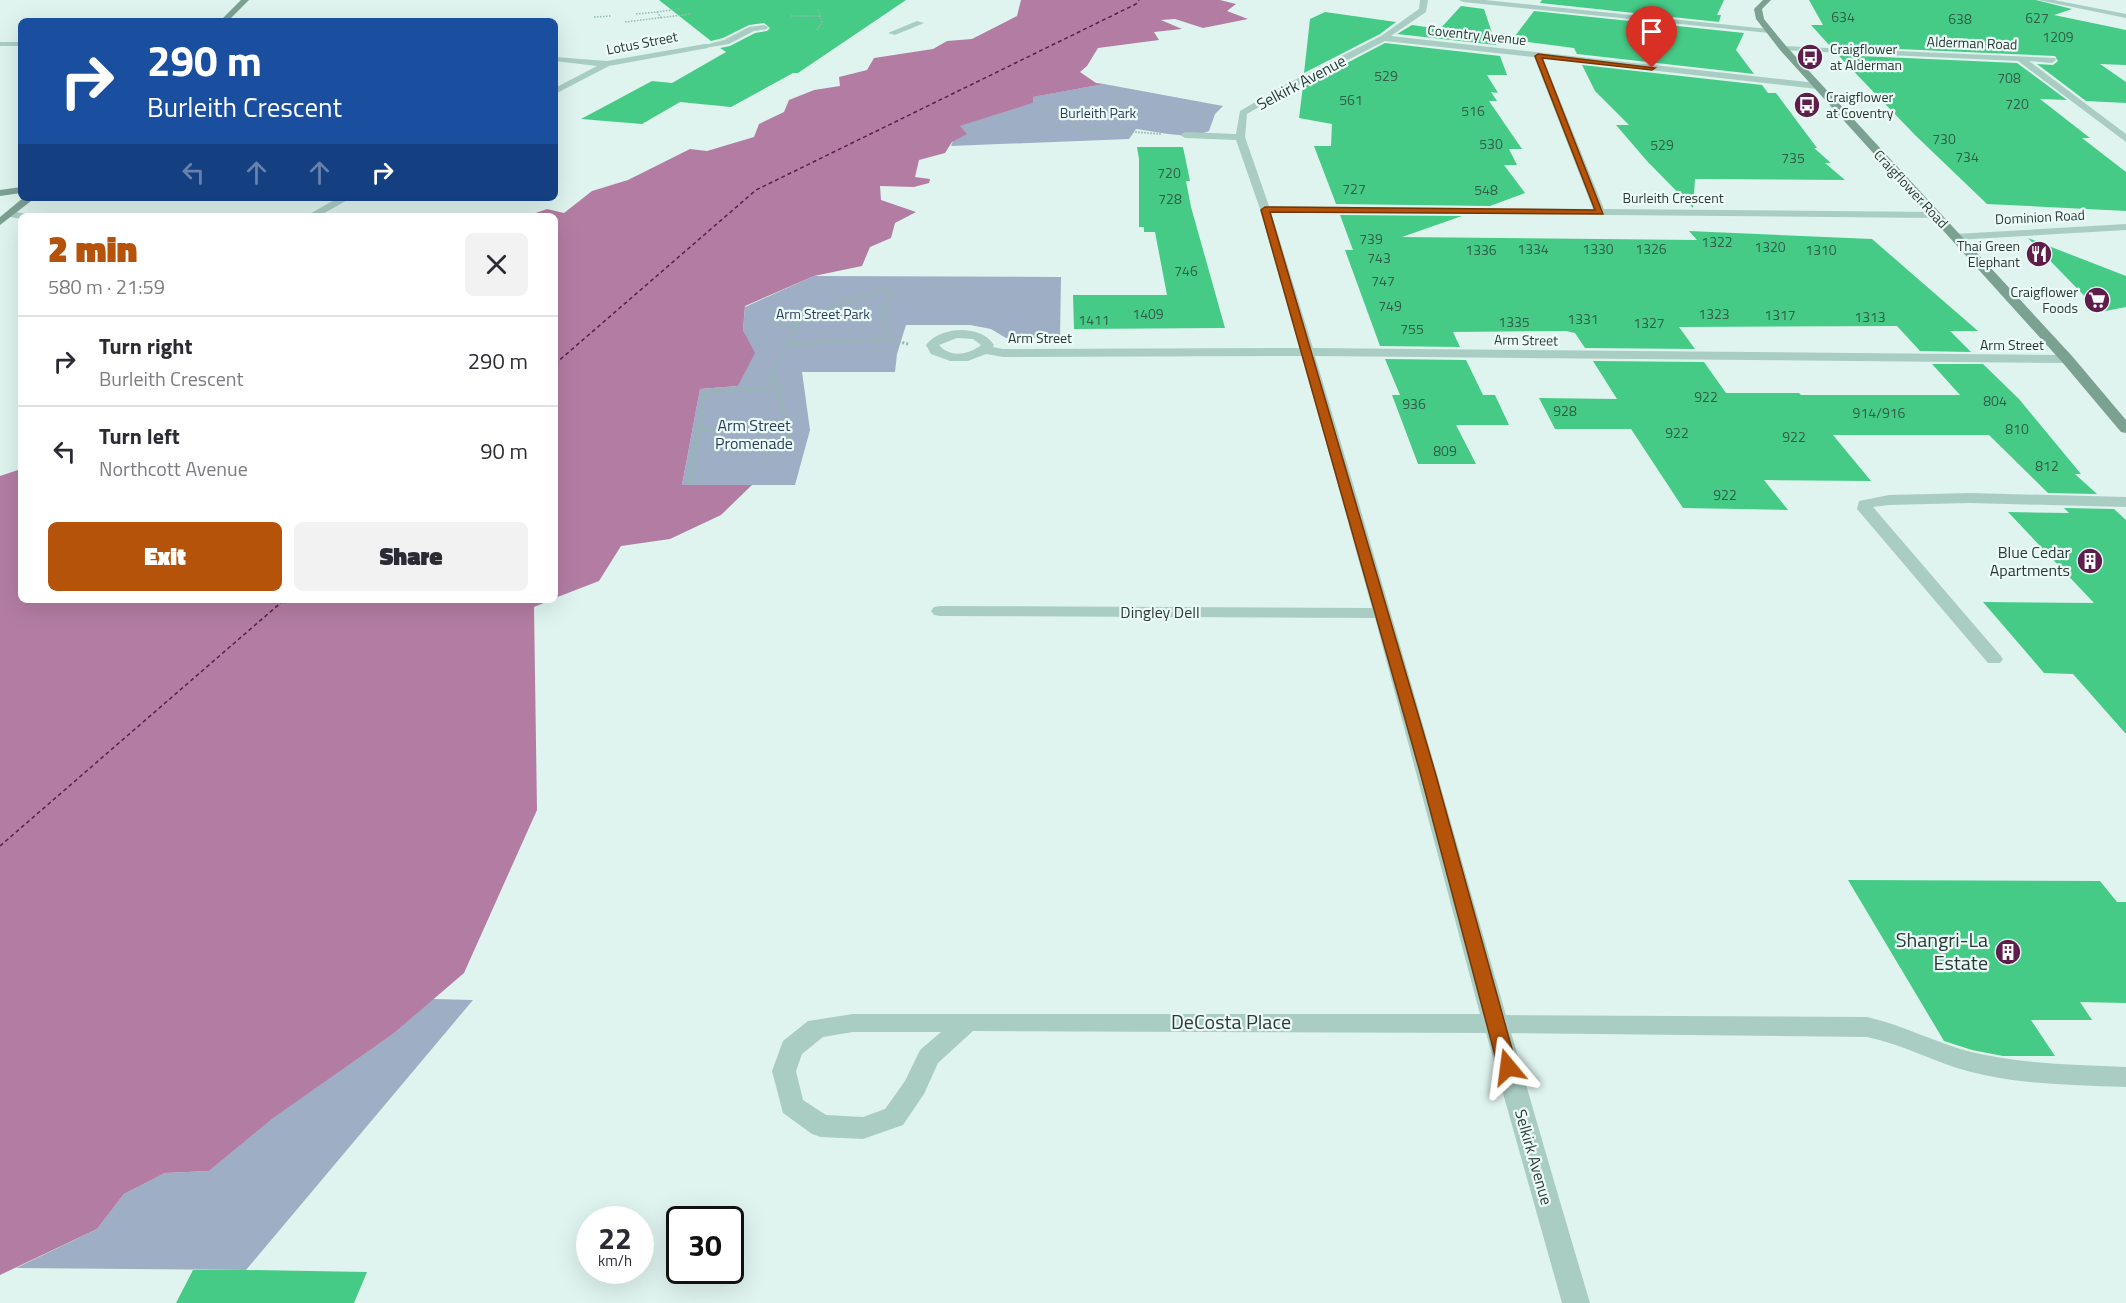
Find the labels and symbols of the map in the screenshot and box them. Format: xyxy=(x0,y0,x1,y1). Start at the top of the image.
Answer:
pin xyxy=(1626,6,1677,68)
house number: 634 xyxy=(1831,6,1855,27)
house number: 627 xyxy=(2025,7,2049,28)
house number: 638 xyxy=(1948,8,1972,29)
street label: Coventry Avenue xyxy=(1427,19,1528,50)
street label: Lotus Street xyxy=(605,25,679,60)
house number: 1209 xyxy=(2042,26,2074,47)
street label: Alderman Road xyxy=(1926,30,2018,55)
place label: Craigflower at Alderman xyxy=(1830,38,1902,75)
bus stop icon: Craigflower at Alderman xyxy=(1795,42,1825,72)
street label: Selkirk Avenue xyxy=(1252,48,1350,116)
house number: 529 xyxy=(1374,65,1398,86)
house number: 708 xyxy=(1997,67,2021,88)
place label: Craigflower at Coventry xyxy=(1826,86,1894,123)
house number: 561 xyxy=(1339,89,1363,110)
bus stop icon: Craigflower at Coventry xyxy=(1792,90,1822,120)
house number: 720 xyxy=(2005,93,2029,114)
house number: 516 xyxy=(1461,100,1485,121)
park label: Burleith Park xyxy=(1060,102,1137,123)
house number: 730 xyxy=(1932,128,1956,149)
house number: 530 xyxy=(1479,133,1503,154)
house number: 529 xyxy=(1650,134,1674,155)
street label: Craigflower Road xyxy=(1869,145,1953,233)
house number: 734 xyxy=(1955,146,1979,167)
house number: 735 xyxy=(1781,147,1805,168)
house number: 720 xyxy=(1157,162,1181,183)
house number: 727 xyxy=(1342,178,1366,199)
house number: 548 xyxy=(1474,179,1498,200)
street label: Burleith Crescent xyxy=(1622,187,1724,208)
house number: 728 xyxy=(1158,188,1182,209)
street label: Dominion Road xyxy=(1994,204,2086,229)
house number: 739 xyxy=(1359,228,1383,249)
house number: 1322 xyxy=(1701,231,1733,252)
place label: Thai Green Elephant xyxy=(1957,235,2020,272)
house number: 1320 xyxy=(1754,236,1786,257)
house number: 1334 xyxy=(1517,238,1549,259)
house number: 1330 xyxy=(1582,238,1614,259)
house number: 1326 xyxy=(1635,238,1667,259)
house number: 1336 xyxy=(1465,239,1497,260)
house number: 1310 xyxy=(1805,239,1837,260)
restaurant icon: Thai Green Elephant xyxy=(2024,239,2054,269)
house number: 743 xyxy=(1367,247,1391,268)
house number: 746 xyxy=(1174,260,1198,281)
house number: 747 xyxy=(1371,270,1395,291)
place label: Craigflower Foods xyxy=(2011,281,2078,318)
supermarket icon: Craigflower Foods xyxy=(2082,285,2112,315)
house number: 749 xyxy=(1378,295,1402,316)
park label: Arm Street Park xyxy=(776,303,870,324)
house number: 1409 xyxy=(1132,303,1164,324)
house number: 1323 xyxy=(1698,303,1730,324)
house number: 1317 xyxy=(1764,304,1796,325)
house number: 1313 xyxy=(1854,306,1886,327)
house number: 1331 xyxy=(1567,308,1599,329)
house number: 1411 xyxy=(1078,309,1110,330)
house number: 1335 xyxy=(1498,311,1530,332)
house number: 1327 xyxy=(1633,312,1665,333)
house number: 755 xyxy=(1400,318,1424,339)
street label: Arm Street xyxy=(1008,327,1072,348)
street label: Arm Street xyxy=(1494,328,1558,351)
street label: Arm Street xyxy=(1980,334,2044,355)
house number: 922 xyxy=(1694,386,1718,407)
house number: 804 xyxy=(1983,390,2007,411)
house number: 936 xyxy=(1402,393,1426,414)
house number: 928 xyxy=(1553,400,1577,421)
house number: 914/916 xyxy=(1853,402,1906,423)
park label: Arm Street Promenade xyxy=(715,413,793,455)
house number: 810 xyxy=(2005,418,2029,439)
house number: 922 xyxy=(1665,422,1689,443)
house number: 922 xyxy=(1782,426,1806,447)
house number: 809 xyxy=(1433,440,1457,461)
house number: 812 xyxy=(2035,455,2059,476)
house number: 922 xyxy=(1713,484,1737,505)
place label: Blue Cedar Apartments xyxy=(1990,540,2070,582)
building icon: Blue Cedar Apartments xyxy=(2075,546,2105,576)
street label: Dingley Dell xyxy=(1120,600,1200,624)
place label: Shangri-La Estate xyxy=(1896,924,1988,978)
building icon: Shangri-La Estate xyxy=(1993,937,2023,967)
street label: DeCosta Place xyxy=(1171,1006,1291,1037)
position arrow xyxy=(1476,1035,1540,1099)
street label: Selkirk Avenue xyxy=(1509,1106,1559,1208)
speed limit sign: 30 xyxy=(666,1206,744,1284)

